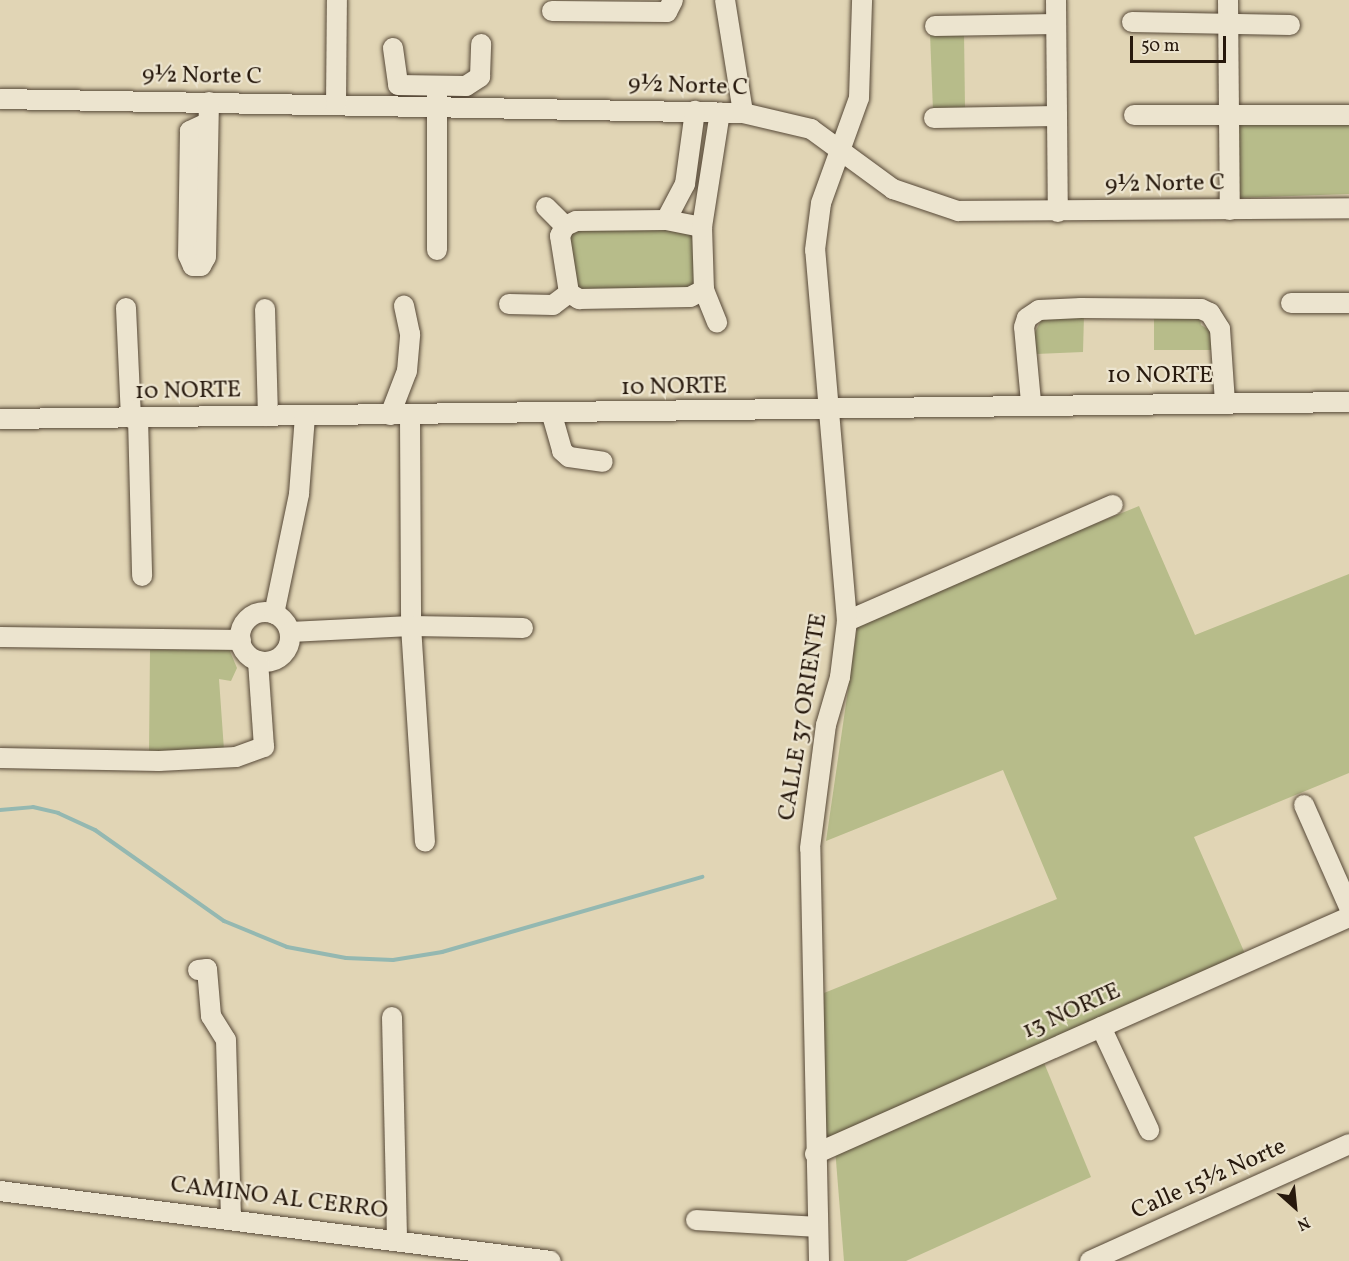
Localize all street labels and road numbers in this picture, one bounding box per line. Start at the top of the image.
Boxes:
street label: 9½ Norte C [142,62,262,92]
street label: 9½ Norte C [627,71,749,103]
street label: 9½ Norte C [1105,170,1225,200]
street label: 10 NORTE [1107,363,1213,391]
street label: 10 NORTE [621,373,727,403]
street label: 10 NORTE [135,377,241,407]
street label: CALLE 37 ORIENTE [773,611,835,823]
street label: 13 NORTE [1018,978,1126,1046]
street label: Calle 15½ Norte [1127,1133,1291,1227]
street label: CAMINO AL CERRO [169,1171,389,1227]

